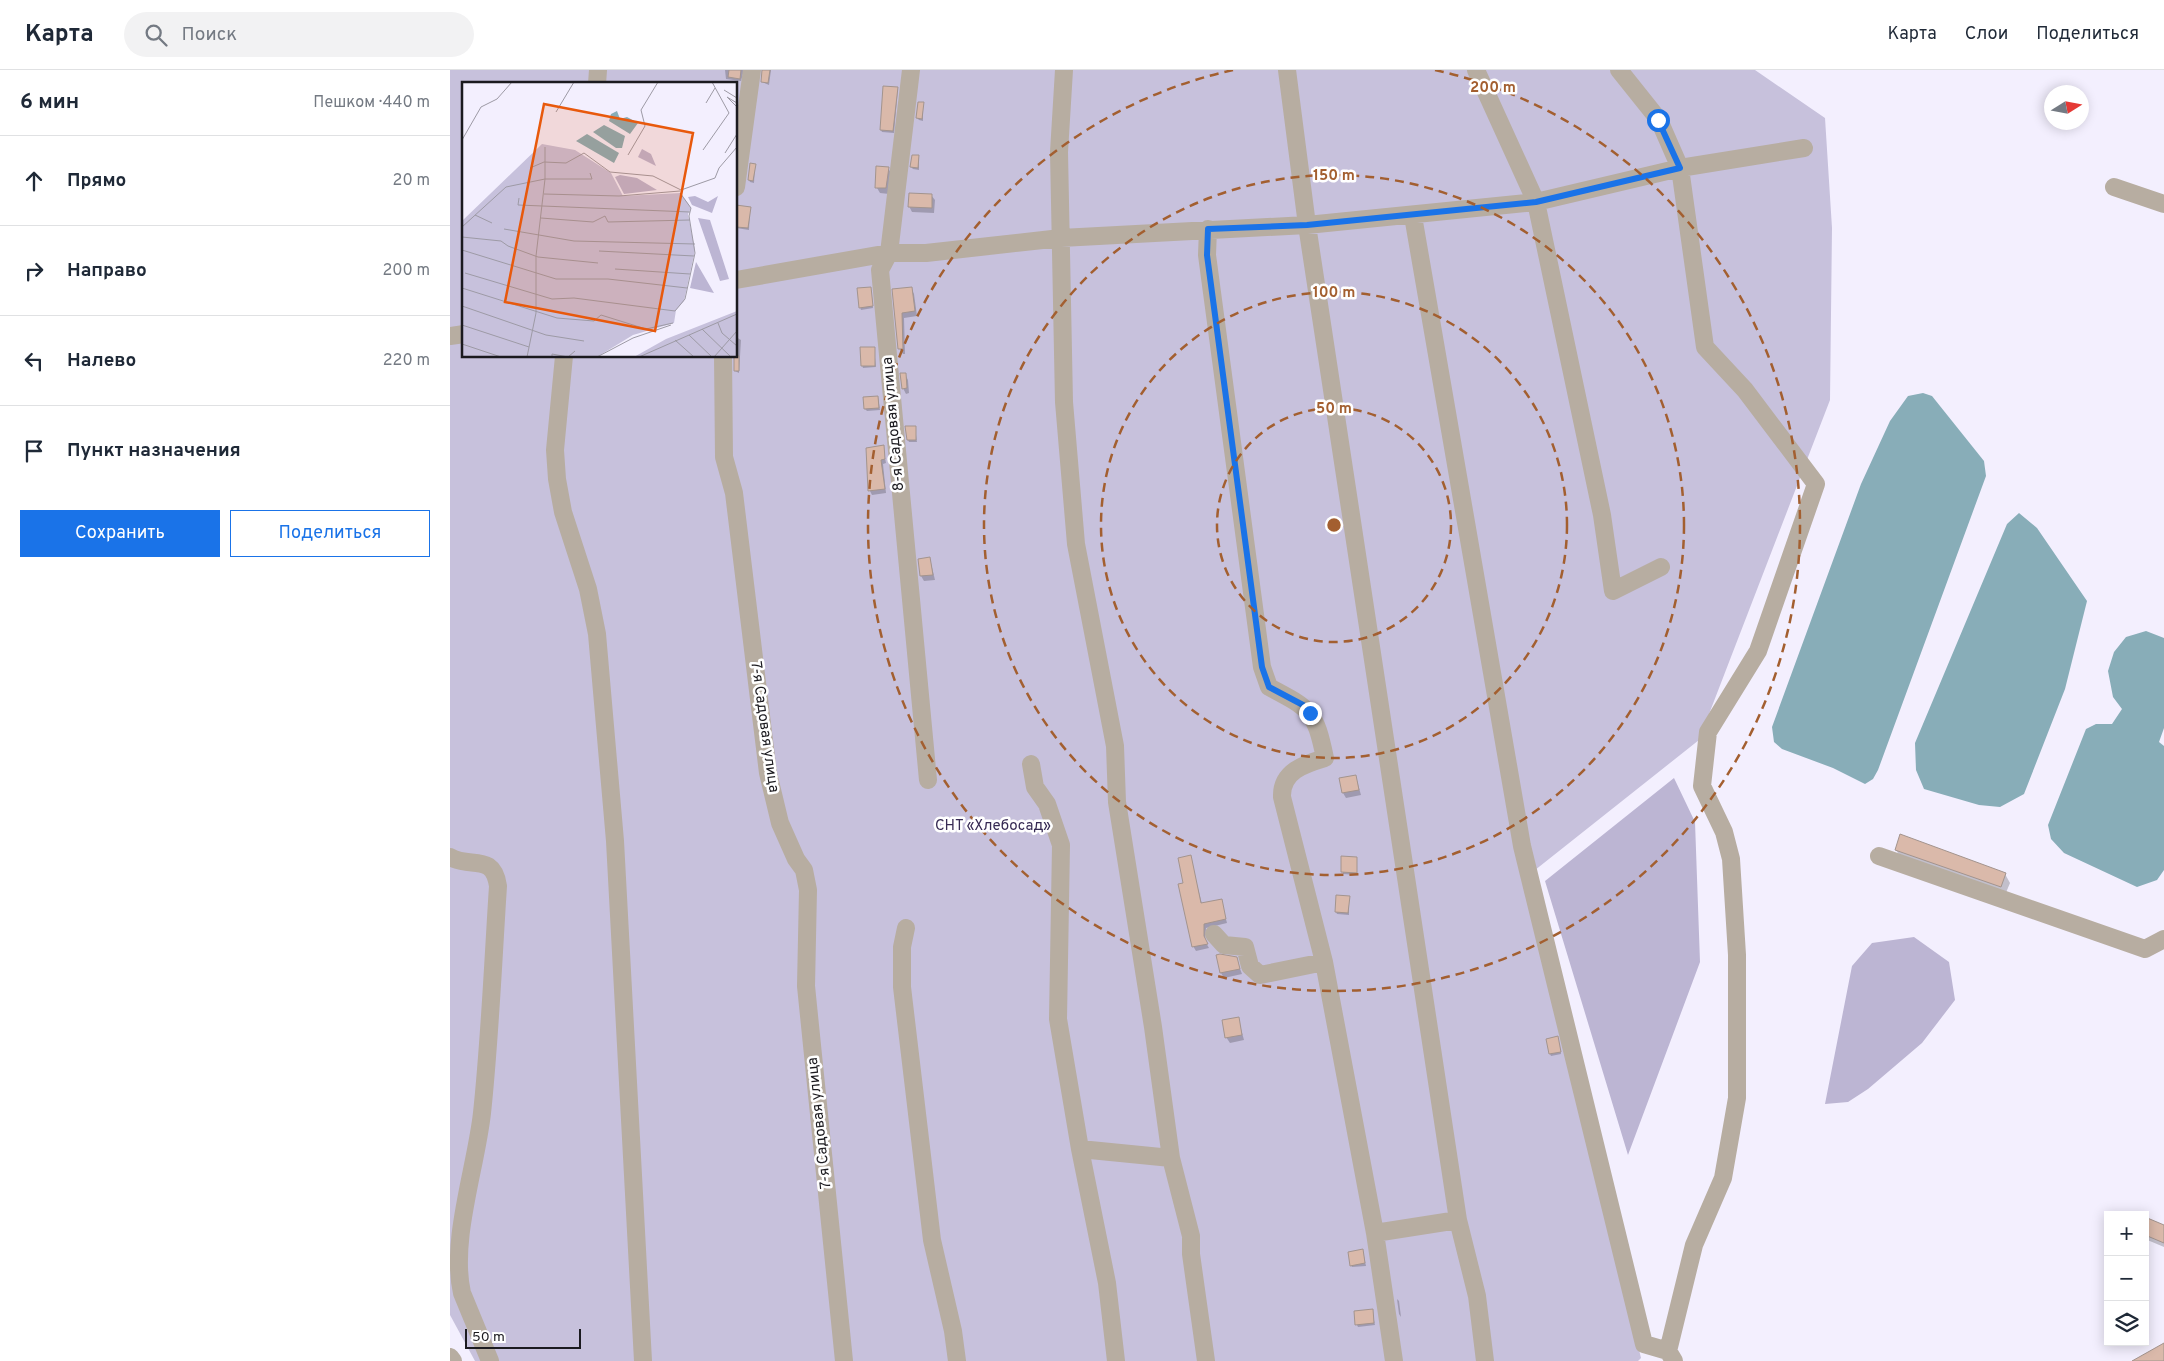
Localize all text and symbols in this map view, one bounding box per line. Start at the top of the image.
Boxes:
search box [124,12,474,57]
text: Карта [25,20,94,50]
icon: search [142,21,170,49]
text: Поиск [182,23,237,47]
text: Карта [1887,23,1937,46]
text: Слои [1965,23,2008,46]
text: Поделиться [2036,23,2139,46]
text: 200 m [1470,79,1516,98]
inset map [462,82,738,358]
north arrow [2044,85,2089,130]
text: 6 мин [20,89,79,116]
text: Пешком · 440 m [313,93,430,113]
route start [1647,109,1670,132]
icon: ahead [20,167,48,195]
text: 150 m [1313,167,1355,186]
text: Прямо [67,169,126,193]
text: 20 m [393,171,430,191]
icon: right [20,257,48,285]
text: Направо [67,259,147,283]
text: 200 m [382,261,430,281]
text: 100 m [1313,284,1355,303]
icon: left [20,347,48,375]
text: Налево [67,349,136,373]
text: 220 m [383,351,430,371]
street label: 8-я Садовая улица [879,356,909,492]
text: 50 m [1316,400,1352,419]
icon: arrive [20,437,48,465]
text: Пункт назначения [67,439,241,463]
button: Сохранить [20,510,220,557]
button: Поделиться [230,510,430,557]
centre of rings [1325,516,1343,534]
street label: 7-я Садовая улица [745,660,783,794]
route end [1299,702,1322,725]
park label: СНТ «Хлебосад» [935,817,1051,836]
street label: 7-я Садовая улица [804,1056,836,1190]
map controls [2104,1211,2149,1346]
button: + [2104,1211,2149,1256]
button: − [2104,1256,2149,1301]
button: layers [2104,1301,2149,1346]
scale bar [465,1326,581,1349]
text: 50 m [472,1329,505,1346]

